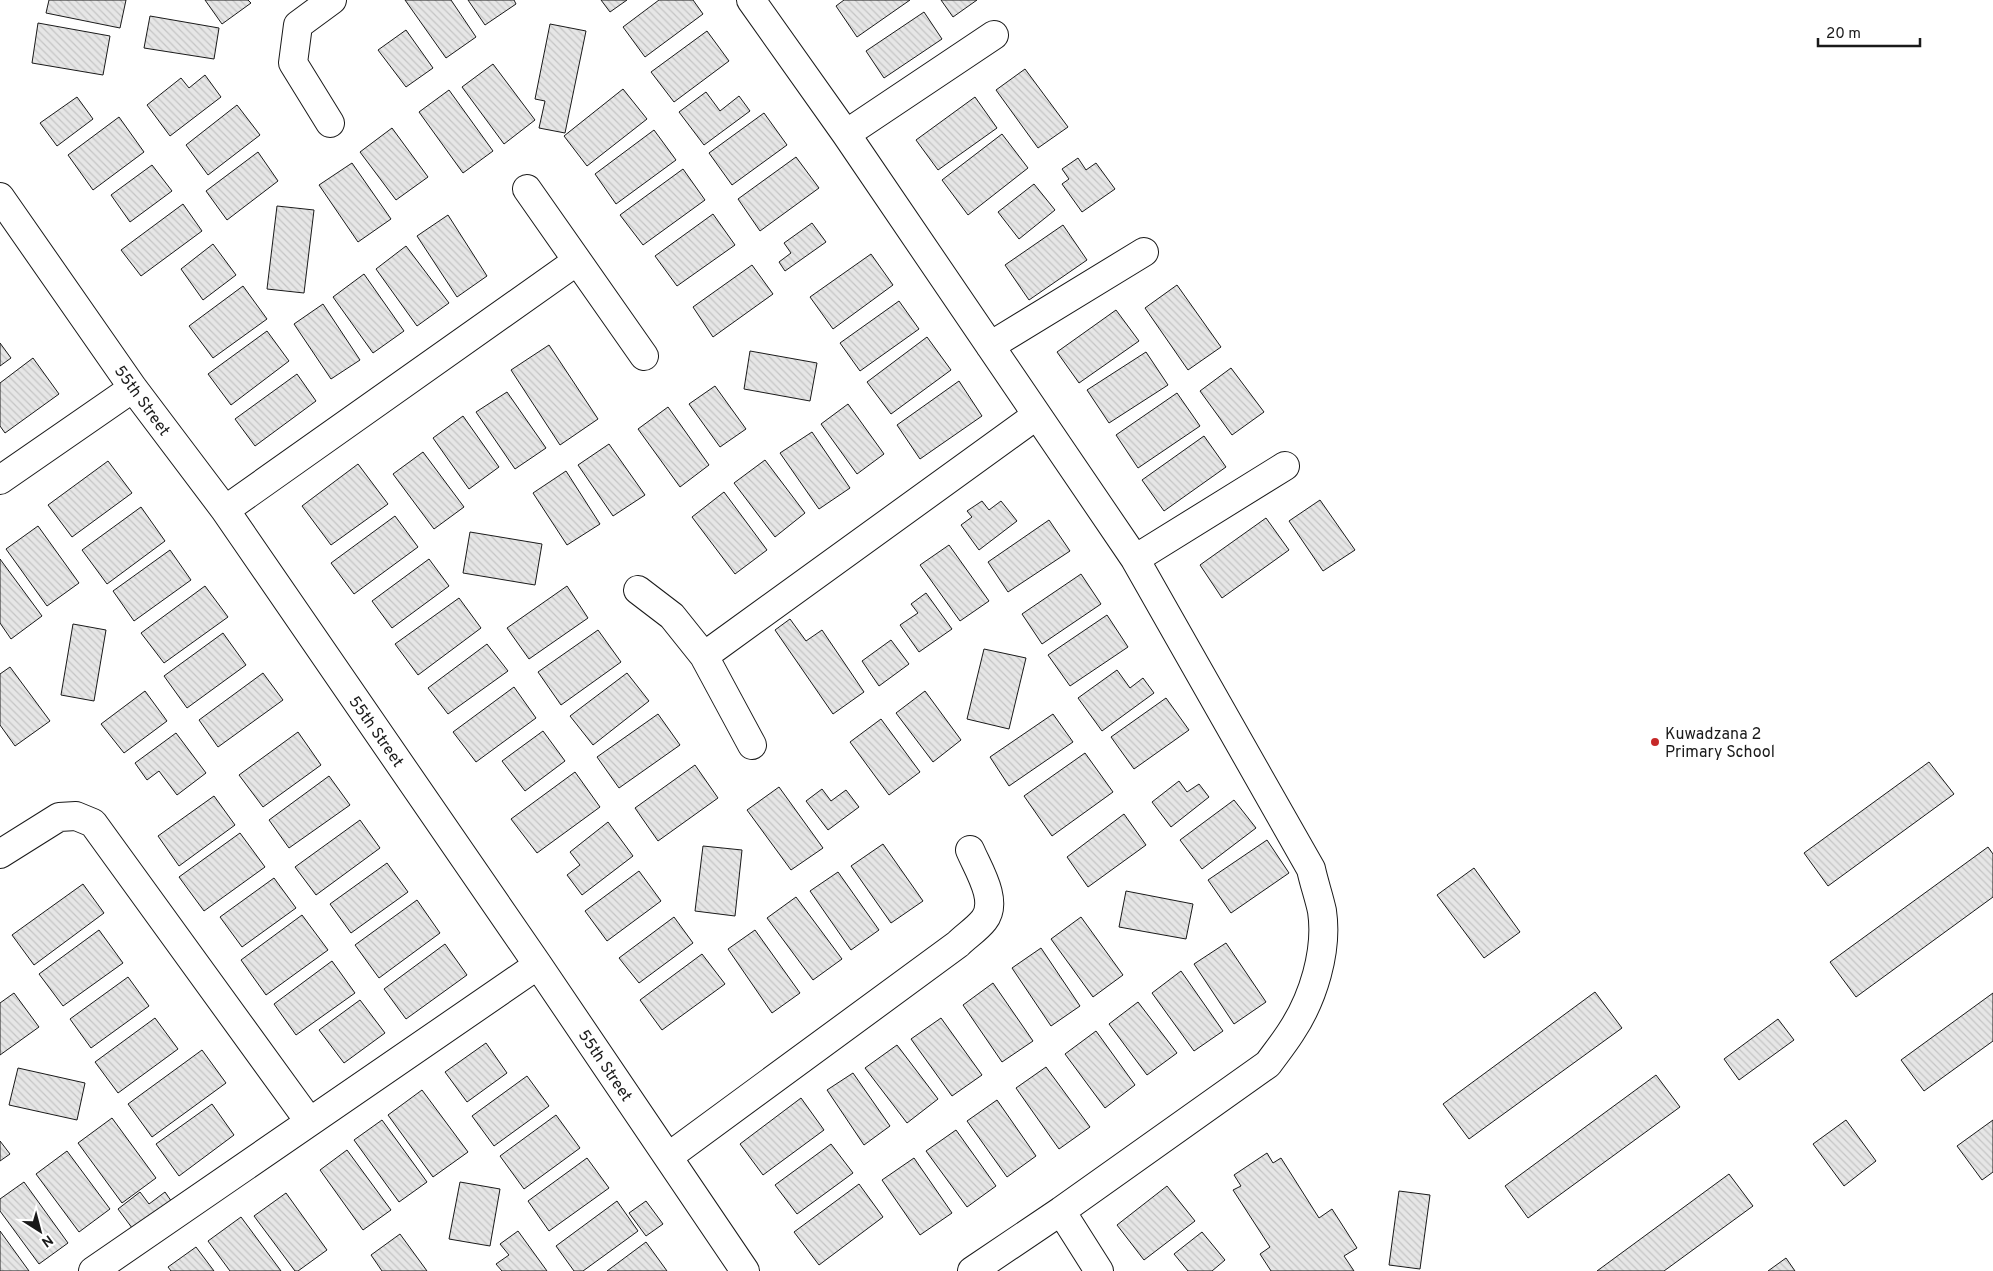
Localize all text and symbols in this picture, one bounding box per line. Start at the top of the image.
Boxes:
scale bar [1818,15,1920,47]
text: 20 m [1826,25,1861,44]
street label: 55th Street [109,362,174,440]
street label: 55th Street [344,693,407,772]
place label: Kuwadzana 2 Primary School [1665,725,1775,763]
marker: Kuwadzana 2 Primary School [1649,736,1661,748]
street label: 55th Street [573,1026,636,1106]
north arrow [15,1206,65,1256]
text: N [38,1230,56,1250]

